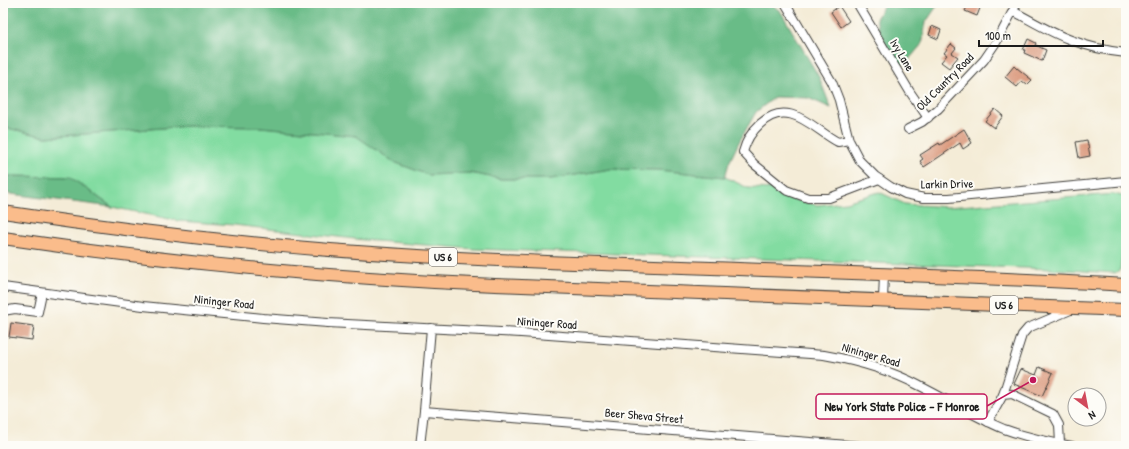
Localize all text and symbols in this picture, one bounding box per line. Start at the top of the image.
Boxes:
scale bar [979,22,1103,48]
text: 100 m [985,27,1011,44]
street label: Ivy Lane [886,35,919,74]
street label: Old Country Road [912,49,977,114]
street label: Larkin Drive [921,175,973,192]
road number: US 6 [429,248,457,266]
street label: Nininger Road [193,290,255,313]
road number: US 6 [990,296,1018,314]
street label: Nininger Road [517,312,578,333]
street label: Nininger Road [840,338,903,371]
north arrow [1067,387,1107,427]
callout: New York State Police - F Monroe [816,394,987,419]
text: New York State Police - F Monroe [824,397,980,415]
street label: Beer Sheva Street [604,404,685,427]
text: N [1086,408,1098,423]

